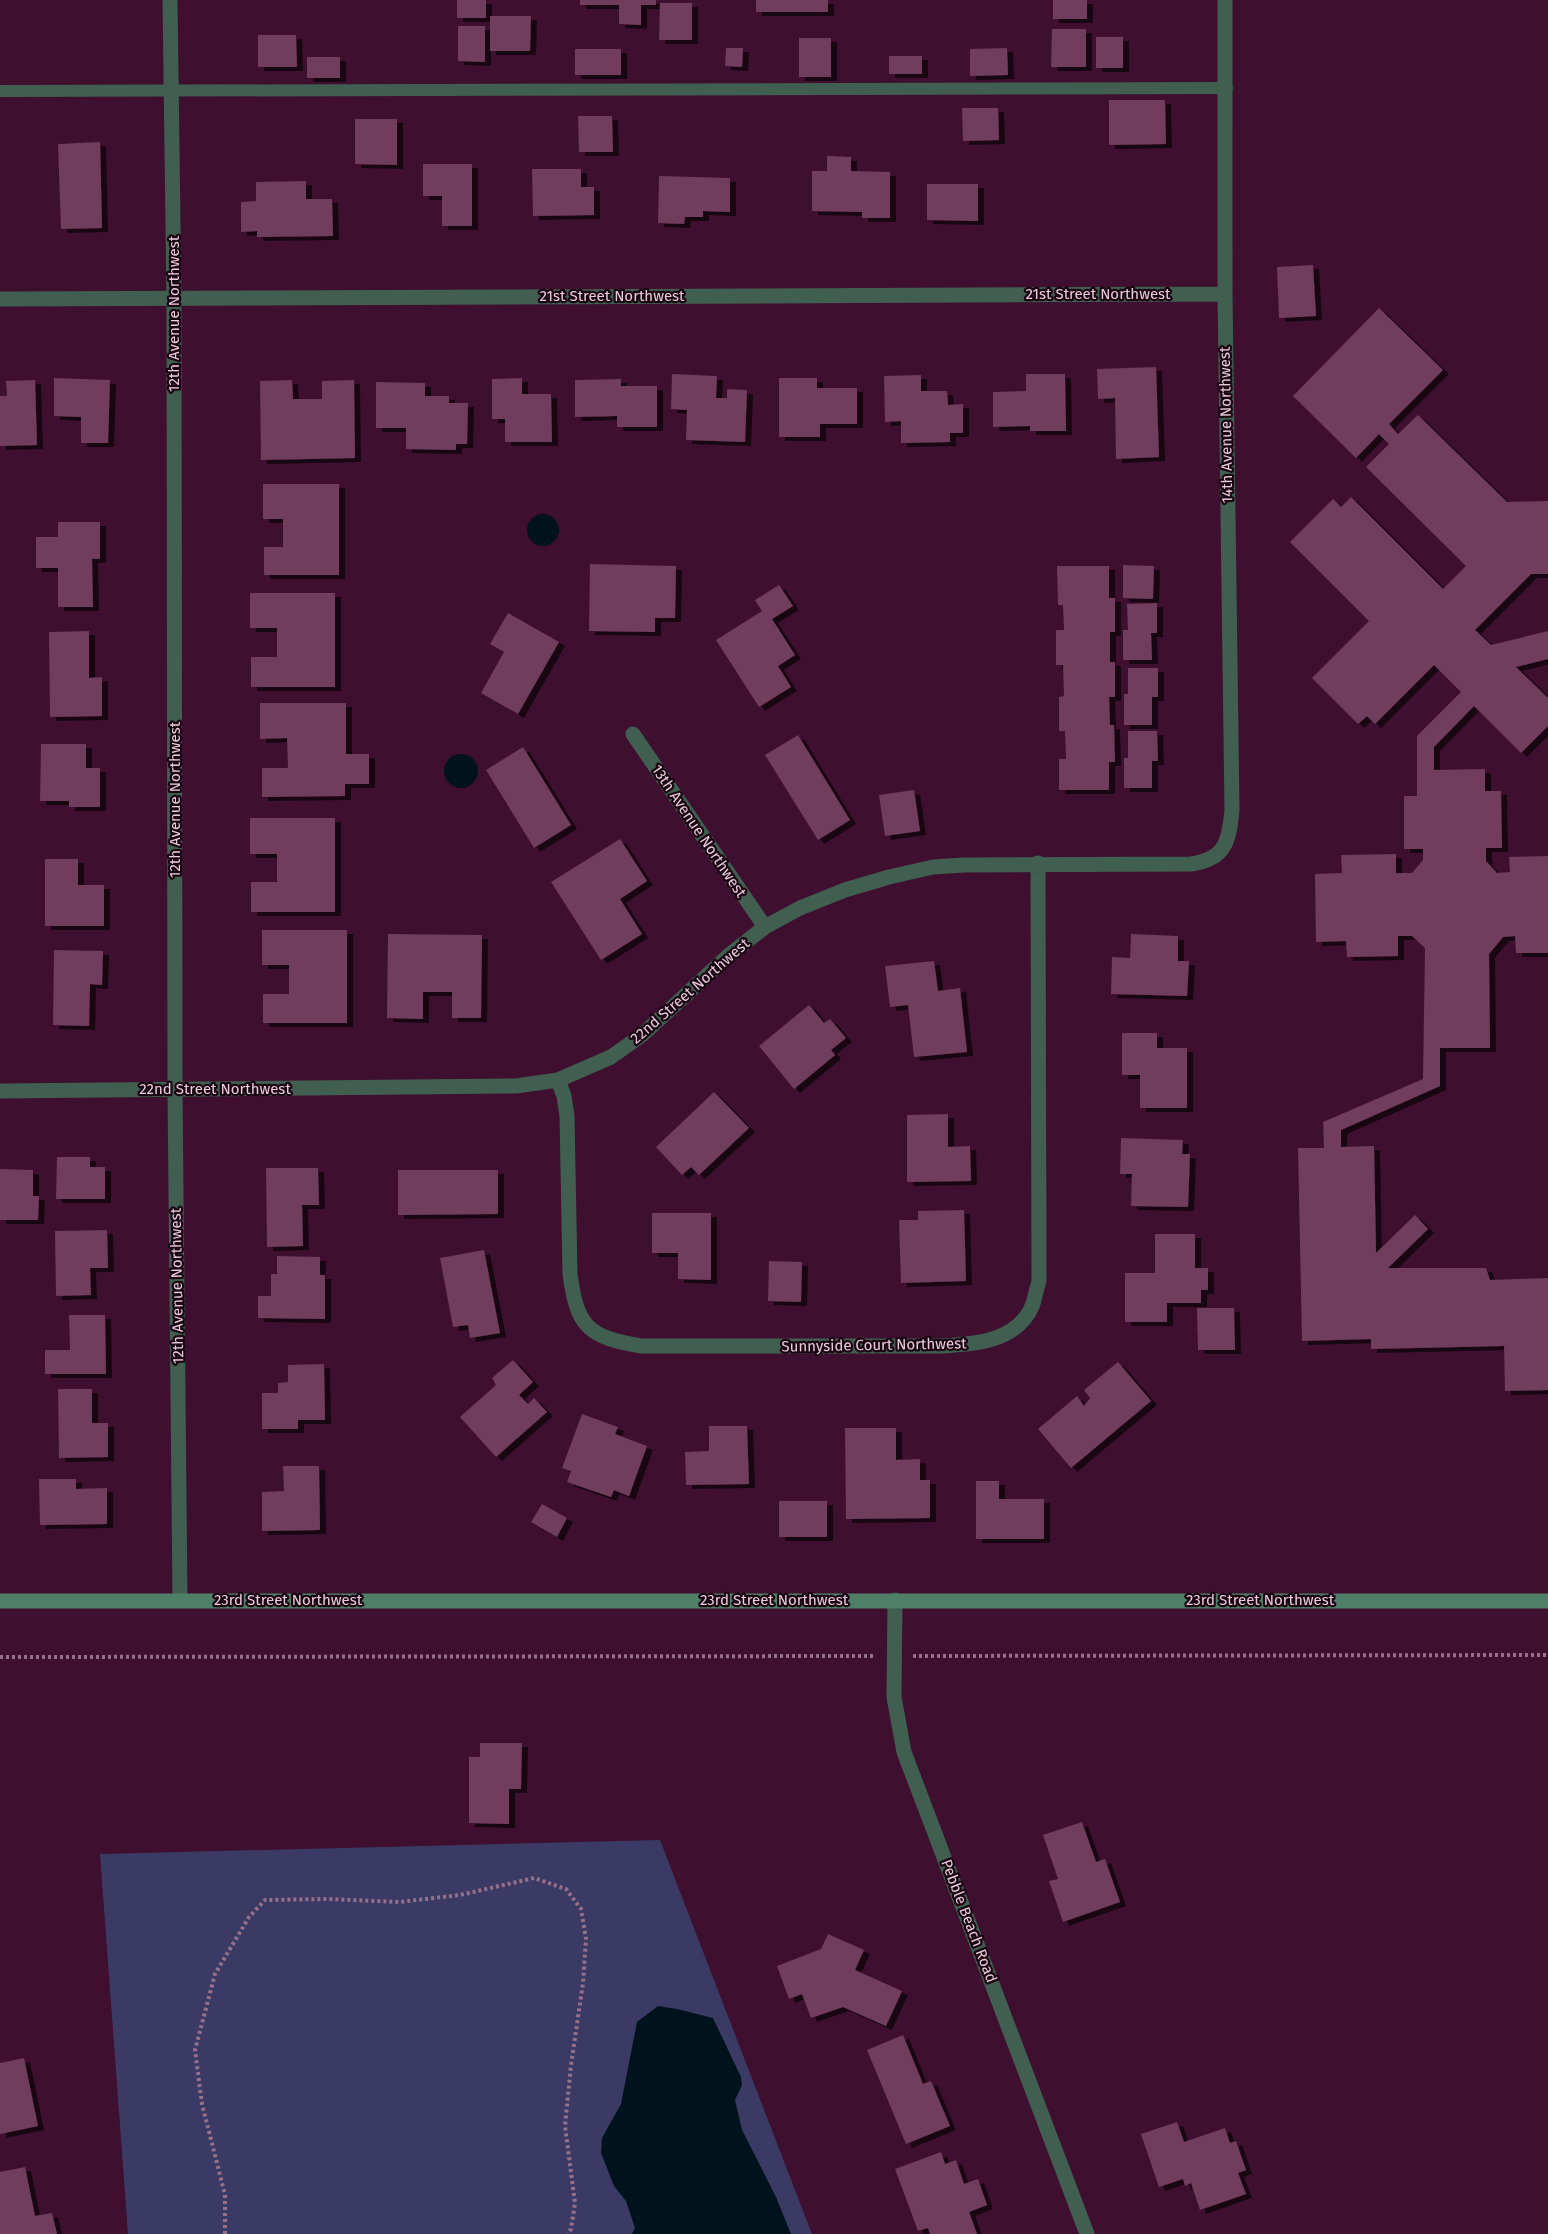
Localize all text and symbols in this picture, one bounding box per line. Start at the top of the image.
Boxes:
street label: 12th Avenue Northwest [165,235,183,392]
street label: 21st Street Northwest [1026,285,1171,303]
street label: 21st Street Northwest [540,287,685,305]
street label: 14th Avenue Northwest [1216,346,1236,504]
street label: 12th Avenue Northwest [166,721,184,878]
street label: 13th Avenue Northwest [648,761,750,901]
street label: 22nd Street Northwest [627,934,754,1048]
street label: 22nd Street Northwest [139,1080,291,1098]
street label: 12th Avenue Northwest [167,1207,187,1364]
street label: Sunnyside Court Northwest [781,1334,967,1356]
street label: 23rd Street Northwest [214,1591,363,1609]
street label: 23rd Street Northwest [700,1591,849,1609]
street label: 23rd Street Northwest [1186,1591,1335,1609]
street label: Pebble Beach Road [937,1857,1001,1985]

